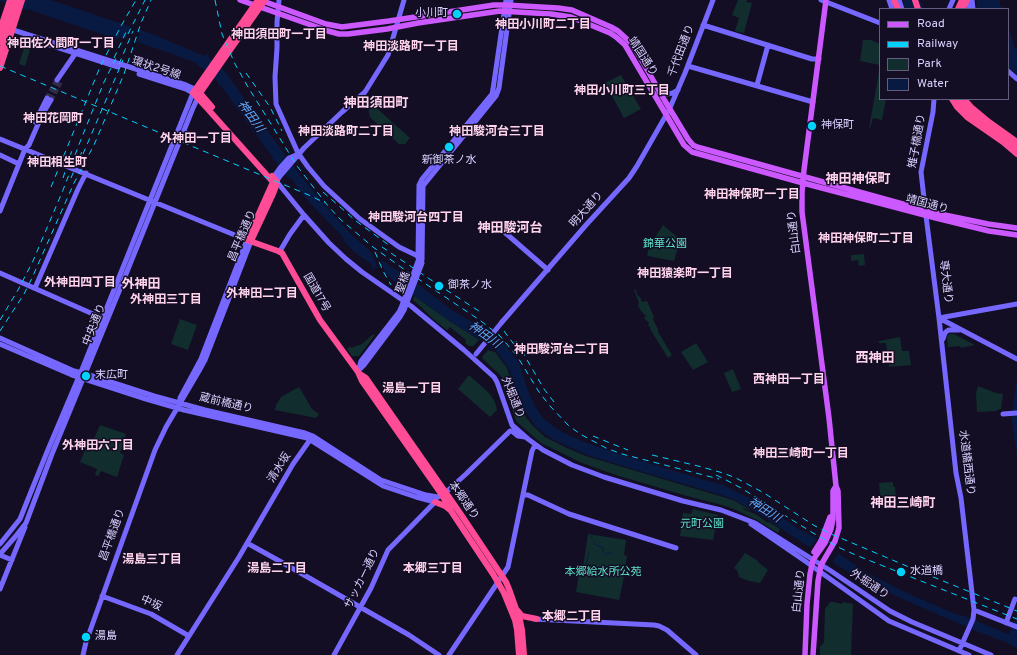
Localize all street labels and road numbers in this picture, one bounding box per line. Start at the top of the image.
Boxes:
street label: 千代田通り [666,23,698,79]
street label: 靖国通り [624,35,660,79]
street label: 環状2号線 [130,55,182,83]
street label: 雉子橋通り [907,113,929,169]
street label: 明大通り [567,189,607,231]
street label: 靖国通り [904,193,950,217]
street label: 昌平橋通り [226,208,260,264]
street label: 白山通り [786,209,804,255]
street label: 専大通り [936,259,954,305]
street label: 聖橋 [394,270,414,296]
street label: 国道17号 [300,271,332,315]
street label: 中央通り [81,302,109,348]
street label: 外堀通り [498,375,526,421]
street label: 蔵前橋通り [198,391,254,417]
street label: 水道橋西通り [955,429,977,497]
street label: 清水坂 [266,451,294,485]
street label: 本郷通り [445,479,481,523]
street label: 昌平橋通り [97,507,129,563]
street label: サッカー通り [343,546,383,612]
street label: 外堀通り [847,567,891,603]
street label: 白山通り [791,568,809,614]
street label: 中坂 [138,593,164,615]

